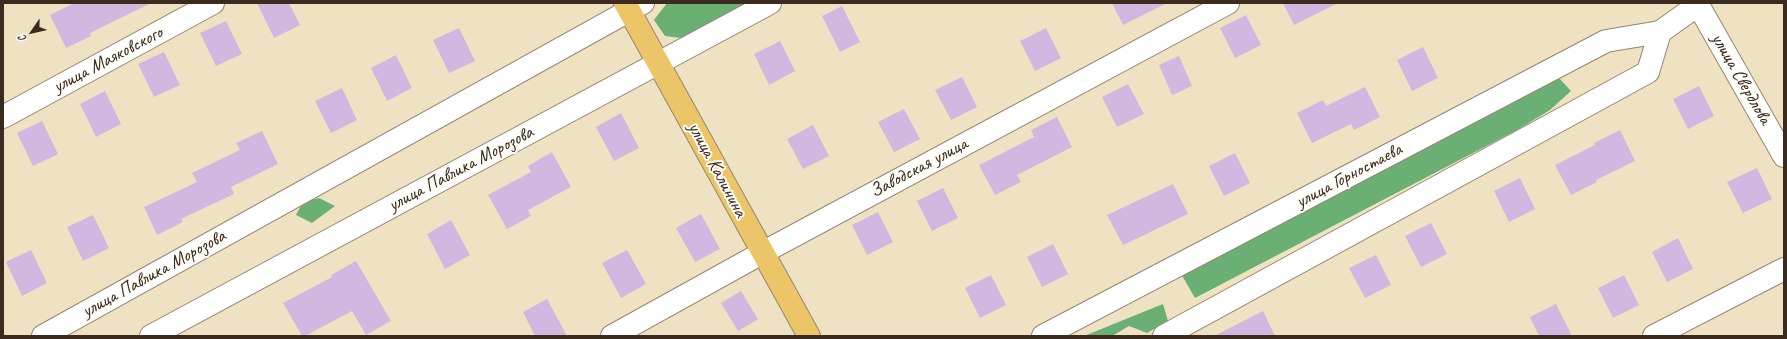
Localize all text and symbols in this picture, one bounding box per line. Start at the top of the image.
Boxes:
north arrow [12,12,52,52]
street label: улица Маяковского [49,22,167,98]
street label: улица Свердлова [1706,29,1776,129]
text: С [15,33,29,45]
street label: улица Калинина [682,119,752,221]
street label: улица Павлика Морозова [385,121,537,217]
street label: Заводская улица [866,133,972,203]
street label: улица Горностаева [1292,139,1406,213]
street label: улица Павлика Морозова [78,225,230,323]

